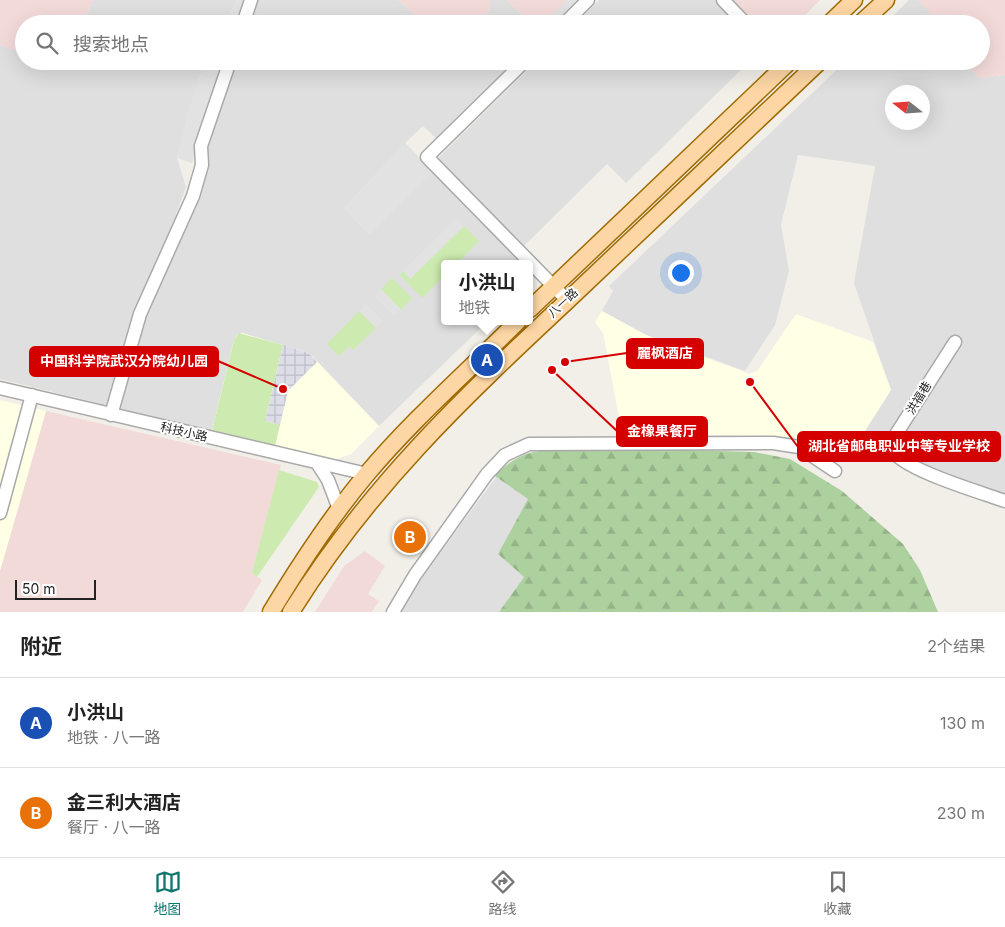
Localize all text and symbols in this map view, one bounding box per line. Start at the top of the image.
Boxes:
search box [15,15,990,70]
icon: search [33,29,61,57]
text: 搜索地点 [73,33,149,56]
north arrow [885,85,930,130]
popup [441,260,533,325]
your location [668,260,694,286]
text: 小洪山 [458,271,516,294]
street label: 八一路 [544,285,581,320]
text: 地铁 [458,297,491,317]
callout: 麗枫酒店 [627,339,703,368]
pin: A [471,341,503,379]
text: 麗枫酒店 [637,344,693,361]
callout: 中国科学院武汉分院幼儿园 [30,347,218,376]
text: 中国科学院武汉分院幼儿园 [40,352,208,369]
street label: 洪福巷 [903,378,934,417]
callout: 金橡果餐厅 [617,417,707,446]
street label: 科技小路 [159,419,209,444]
text: 金橡果餐厅 [627,422,697,439]
callout: 湖北省邮电职业中等专业学校 [798,432,1000,461]
text: 湖北省邮电职业中等专业学校 [808,437,990,454]
pin: B [394,518,426,556]
scale bar [15,577,96,600]
text: 50 m [22,580,56,597]
text: 附近 [20,634,62,659]
text: 2个结果 [927,636,985,656]
text: 小洪山 [67,701,124,724]
text: A [30,713,42,733]
text: 130 m [940,713,985,733]
text: 地铁 · 八一路 [67,727,161,747]
text: 金三利大酒店 [67,791,181,814]
text: B [31,803,41,823]
text: 230 m [937,803,985,823]
text: 餐厅 · 八一路 [67,817,161,837]
tab: 地图 [154,868,182,918]
tab: 路线 [489,868,517,918]
tab: 收藏 [824,868,852,918]

